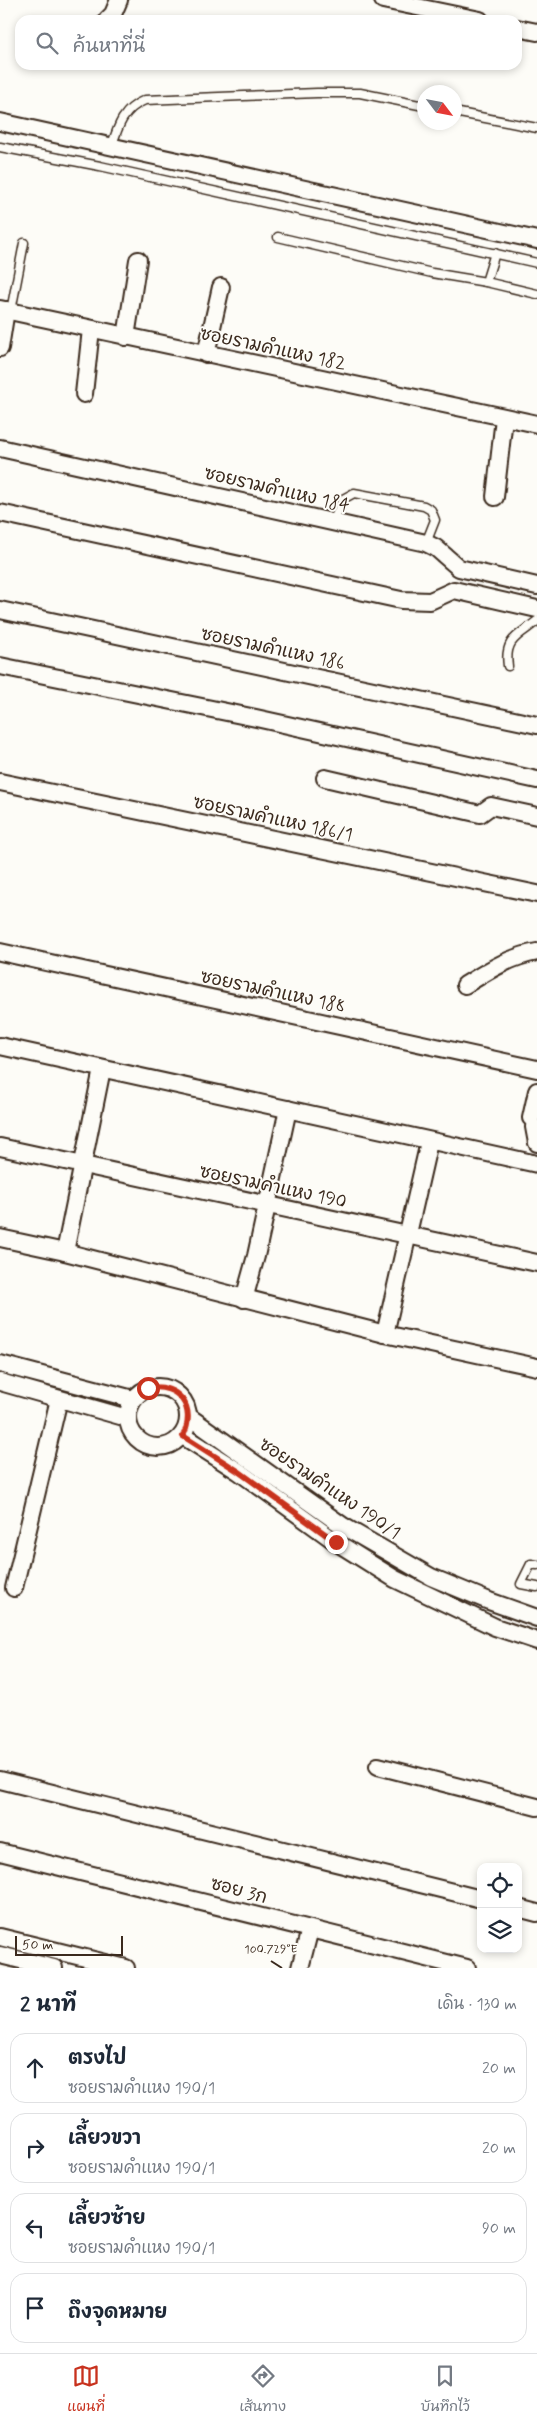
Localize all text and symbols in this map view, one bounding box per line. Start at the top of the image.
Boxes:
search box [15,15,522,70]
icon: search [33,29,61,57]
text: ค้นหาที่นี่ [73,34,145,59]
north arrow [417,85,462,130]
street label: ซอยรามคำแหง 182 [198,321,349,376]
street label: ซอยรามคำแหง 184 [202,461,353,518]
street label: ซอยรามคำแหง 186 [199,621,347,676]
street label: ซอยรามคำแหง 186/1 [191,789,355,848]
street label: ซอยรามคำแหง 188 [198,964,348,1019]
street label: ซอยรามคำแหง 190 [197,1159,349,1214]
route start [137,1377,160,1400]
street label: ซอยรามคำแหง 190/1 [254,1432,405,1545]
route end [325,1531,348,1554]
map controls [477,1863,522,1953]
button: locate [477,1863,522,1908]
street label: ซอย 3ก [208,1872,270,1910]
button: layers [477,1908,522,1953]
scale bar [15,1933,122,1956]
text: 50 m [22,1936,53,1954]
text: 100.729°E [244,1942,298,1958]
text: 2 นาที [20,1991,76,2019]
text: เดิน · 130 m [437,1994,517,2015]
text: ตรงไป [68,2046,126,2071]
icon: ahead [21,2054,49,2082]
text: 20 m [482,2058,516,2079]
text: ซอยรามคำแหง 190/1 [68,2078,215,2099]
text: เลี้ยวขวา [68,2126,141,2151]
icon: right [21,2134,49,2162]
text: 20 m [482,2138,516,2159]
text: ซอยรามคำแหง 190/1 [68,2158,215,2179]
text: เลี้ยวซ้าย [68,2206,145,2231]
icon: left [21,2214,49,2242]
text: 90 m [482,2218,516,2239]
text: ซอยรามคำแหง 190/1 [68,2238,215,2259]
icon: arrive [21,2294,49,2322]
text: ถึงจุดหมาย [68,2300,167,2325]
tab: แผนที่ [67,2362,105,2416]
tab: เส้นทาง [240,2362,286,2416]
tab: บันทึกไว้ [421,2362,470,2416]

